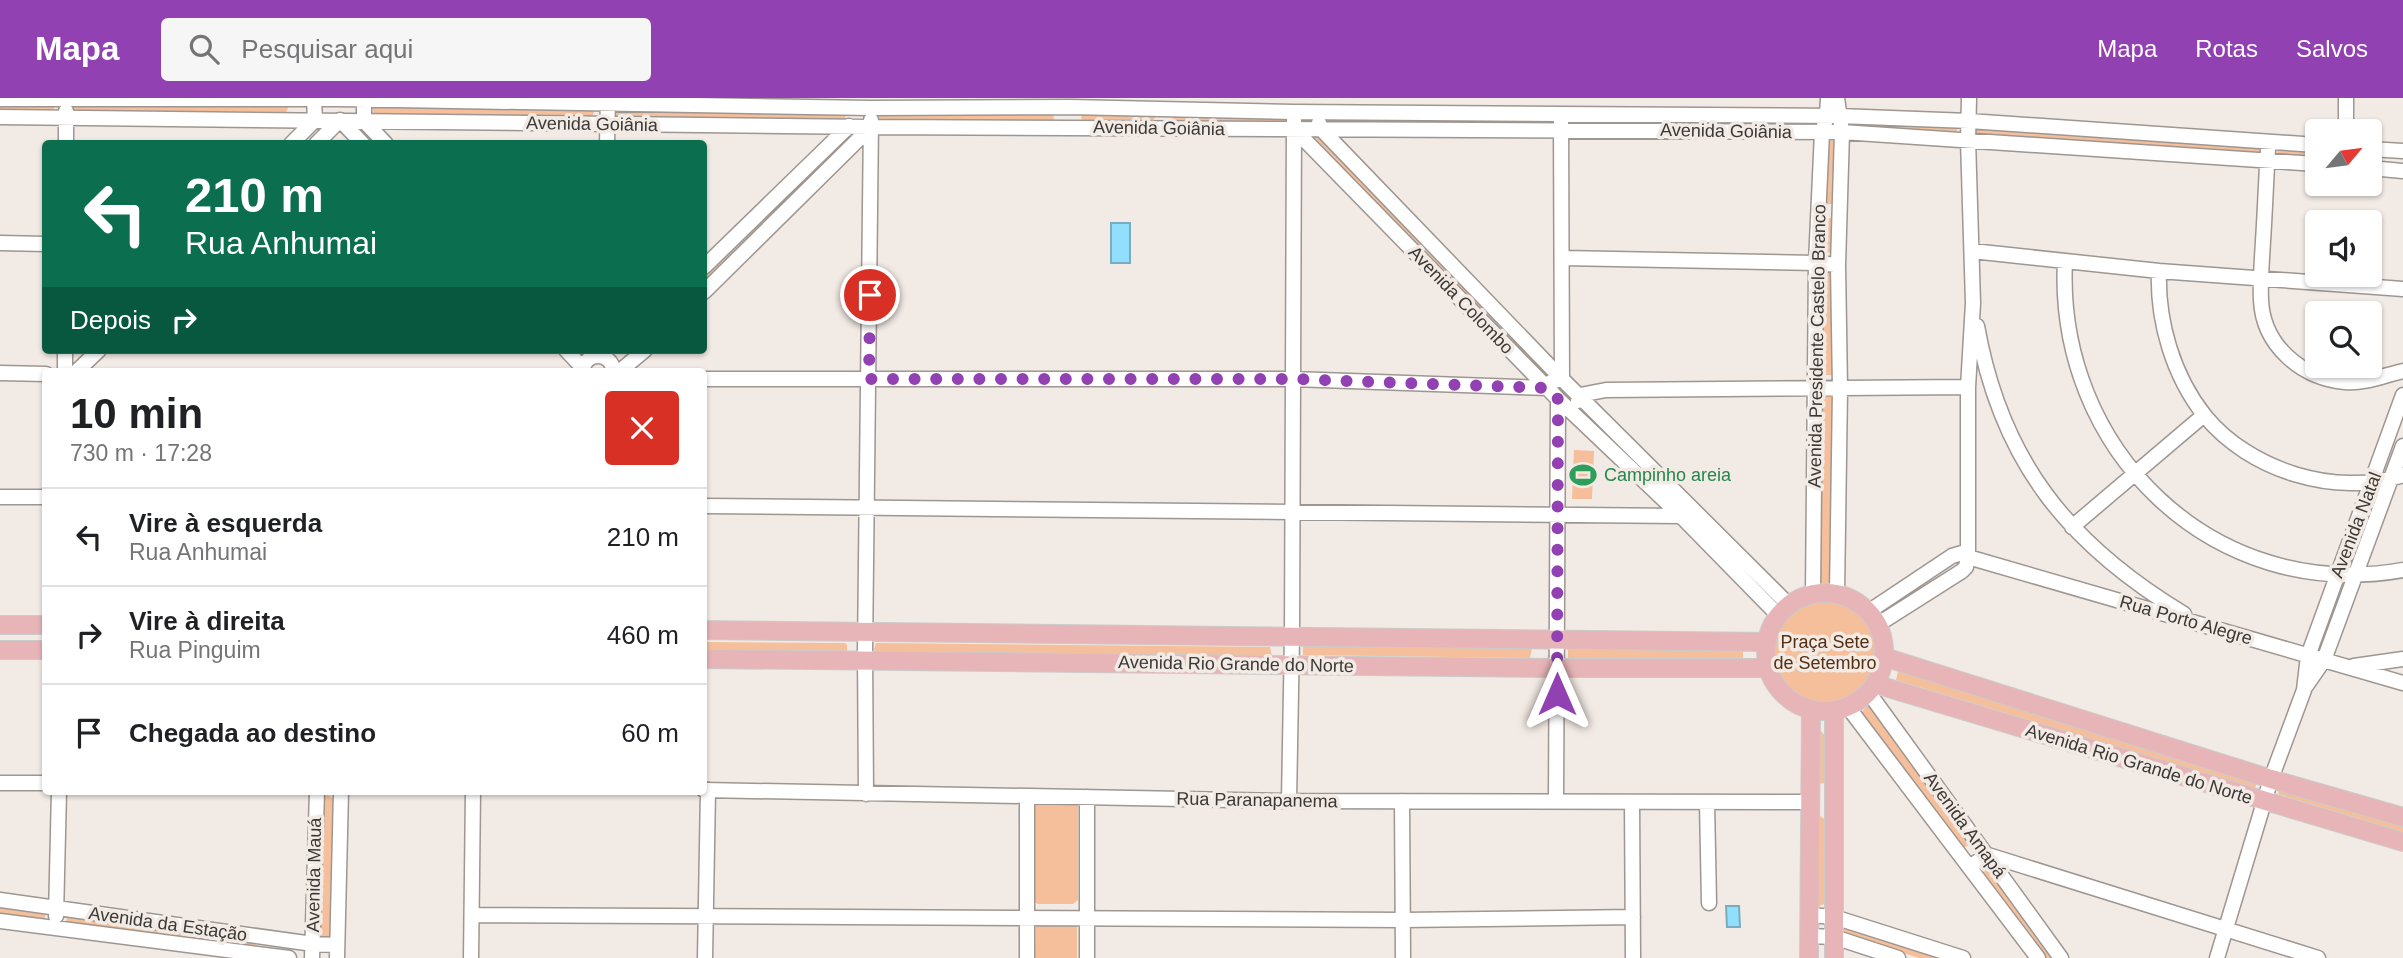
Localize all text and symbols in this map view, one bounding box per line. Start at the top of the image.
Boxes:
search box [161,18,651,81]
text: Mapa [35,30,119,67]
icon: search [185,30,223,68]
text: Pesquisar aqui [241,34,413,64]
text: Mapa [2097,35,2157,62]
text: Rotas [2195,35,2258,62]
text: Salvos [2296,35,2368,62]
street label: Avenida Goiânia [526,113,659,135]
street label: Avenida Goiânia [1093,117,1226,139]
north arrow [2305,119,2382,196]
map controls [2305,119,2382,378]
street label: Avenida Goiânia [1660,120,1793,142]
icon: left [70,168,161,259]
text: 210 m [185,168,324,222]
street label: Avenida Presidente Castelo Branco [1805,204,1829,488]
button: sound [2305,210,2382,287]
text: Rua Anhumai [185,225,377,261]
street label: Avenida Colombo [1405,242,1517,358]
pin [840,265,900,325]
icon: arrive [851,276,889,314]
icon: right [165,301,203,339]
button: search [2305,301,2382,378]
text: Depois [70,305,151,335]
text: 10 min [70,390,203,437]
button: close [605,391,679,465]
text: 730 m · 17:28 [70,440,212,466]
sports icon: Campinho areia [1568,460,1598,490]
place label: Campinho areia [1604,465,1732,485]
street label: Avenida Natal [2327,469,2385,581]
text: Vire à esquerda [129,508,322,538]
icon: left [70,518,108,556]
text: 210 m [607,522,679,552]
text: Rua Anhumai [129,539,267,565]
street label: Rua Porto Alegre [2117,591,2255,649]
text: Vire à direita [129,606,285,636]
icon: right [70,616,108,654]
text: 460 m [607,620,679,650]
park label: Praça Sete de Setembro [1773,632,1877,673]
text: Rua Pinguim [129,637,261,663]
street label: Avenida Rio Grande do Norte [1118,652,1354,676]
position arrow [1520,657,1594,731]
icon: arrive [70,714,108,752]
text: Chegada ao destino [129,718,376,748]
text: 60 m [621,718,679,748]
street label: Avenida Rio Grande do Norte [2023,720,2255,808]
street label: Avenida Amapá [1920,768,2011,883]
street label: Rua Paranapanema [1176,789,1339,811]
street label: Avenida Mauá [303,816,325,933]
street label: Avenida da Estação [87,903,249,945]

